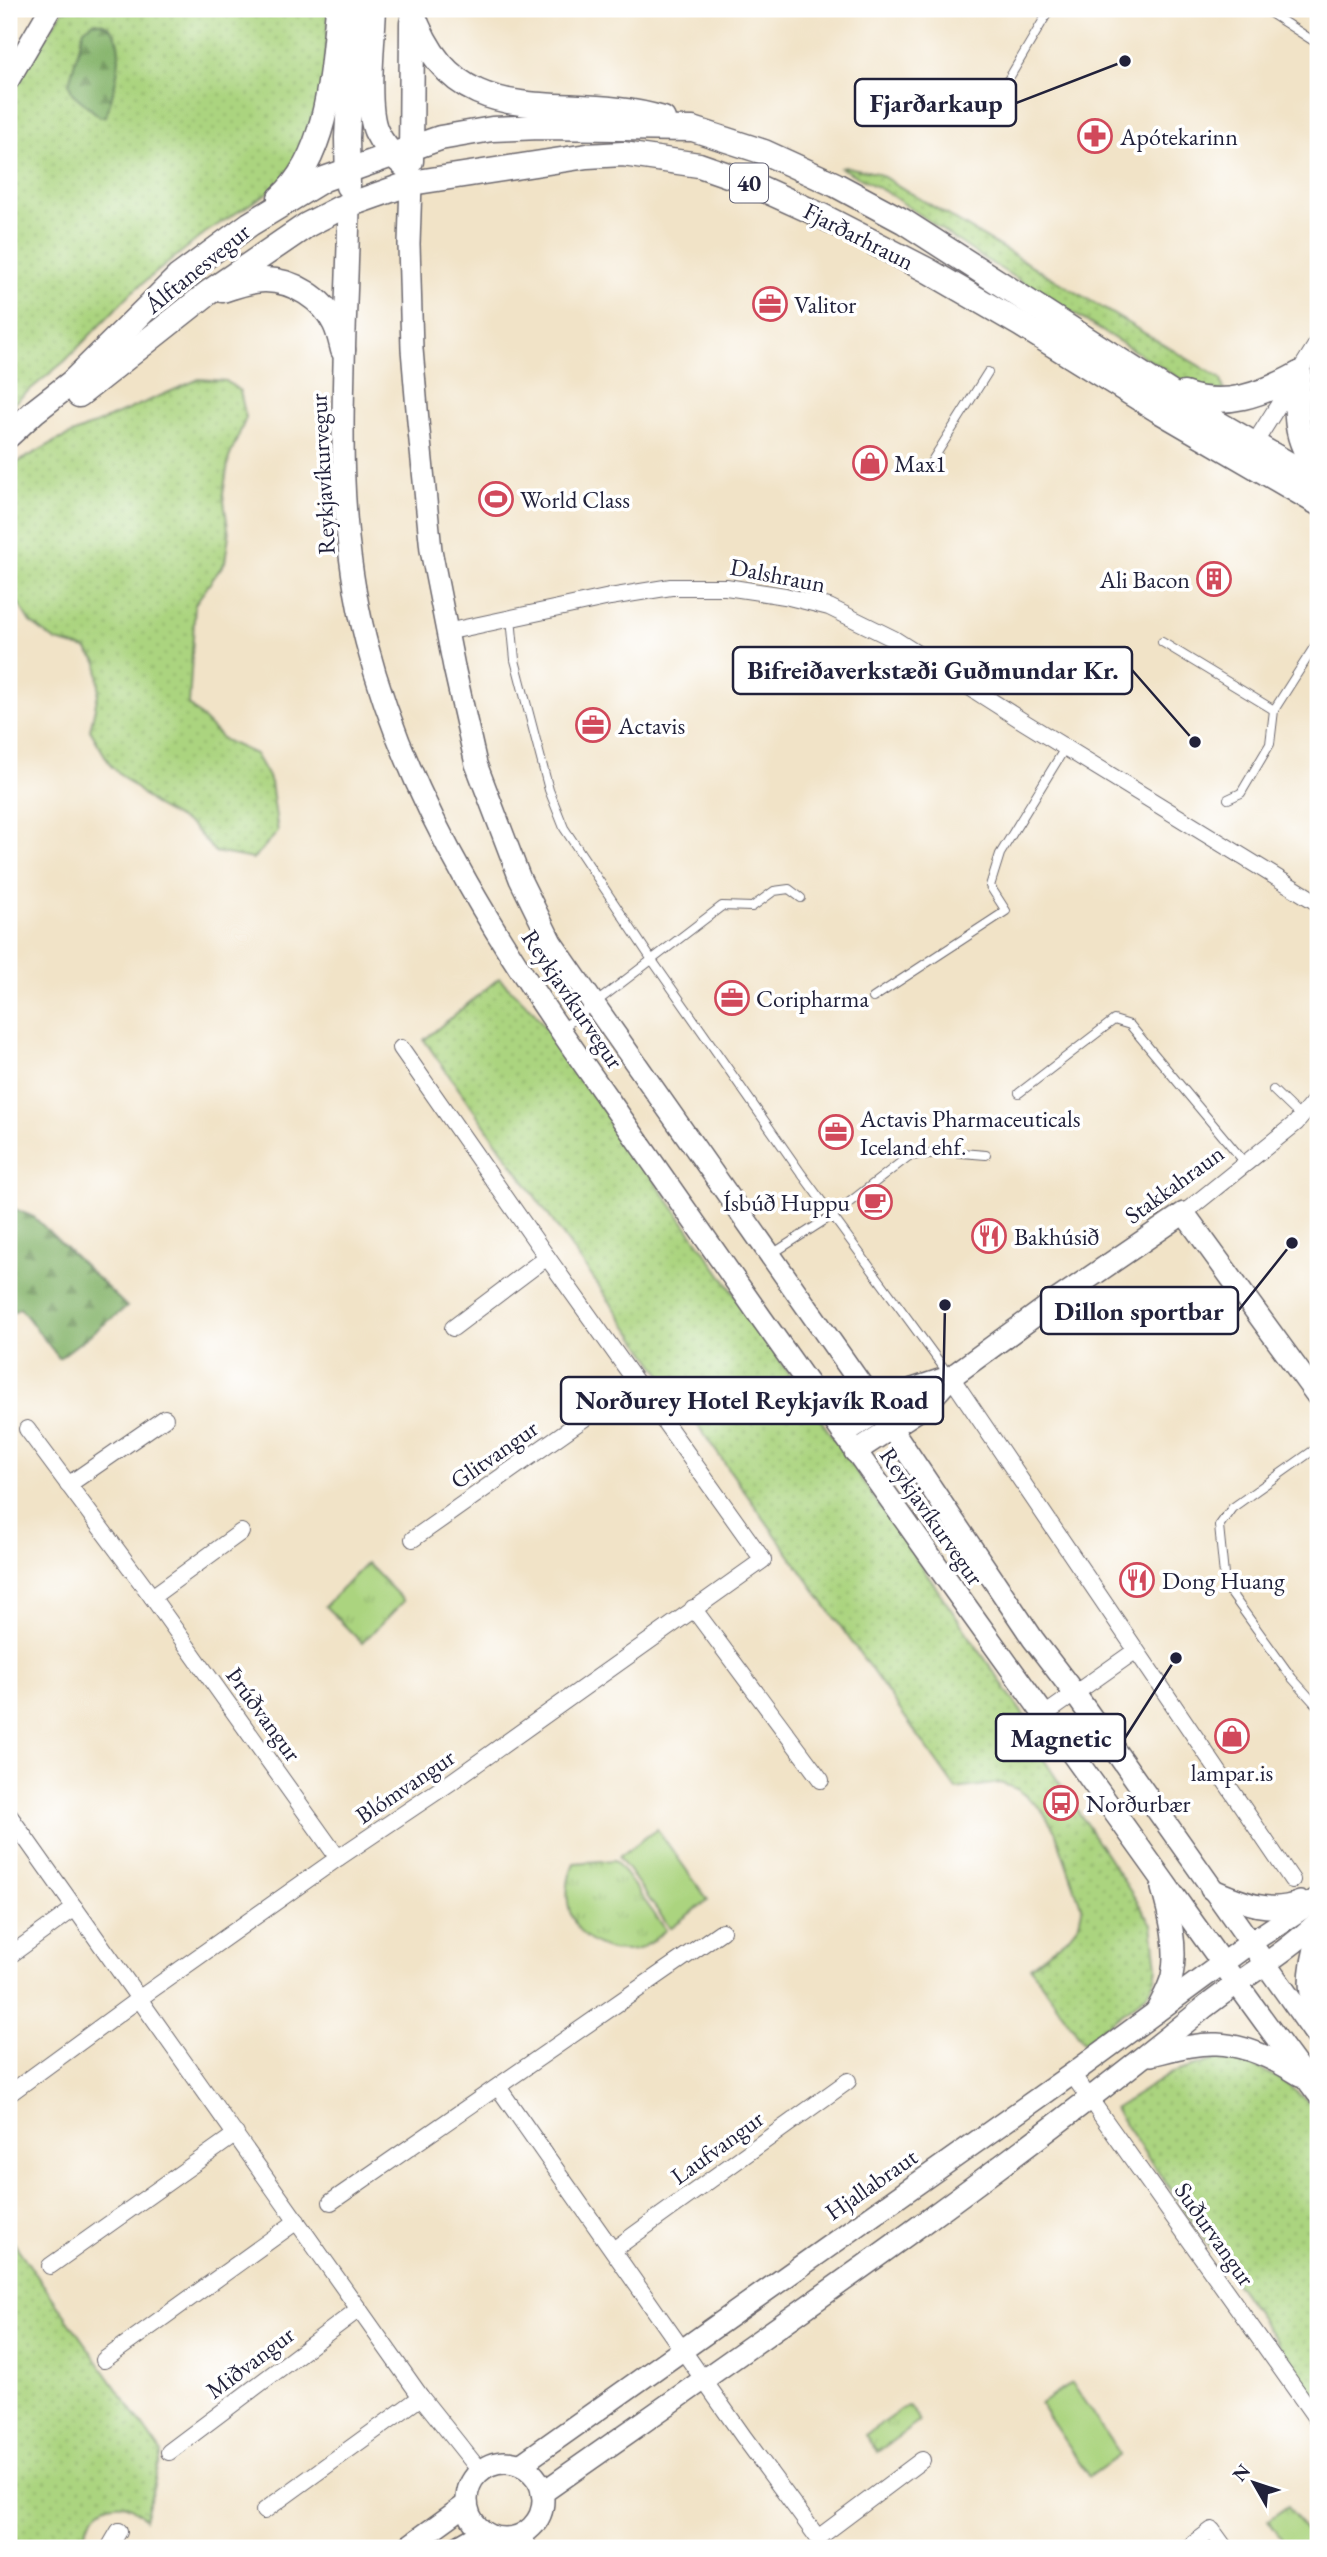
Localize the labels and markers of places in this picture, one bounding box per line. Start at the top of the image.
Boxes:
callout: Fjarðarkaup [855,79,1016,126]
pharmacy icon: Apótekarinn [1076,117,1114,155]
place label: Apótekarinn [1119,121,1238,152]
office icon: Valitor [751,285,789,323]
place label: Valitor [794,289,856,320]
shop icon: Max1 [851,444,889,482]
place label: Max1 [894,448,947,479]
sports icon: World Class [477,480,515,518]
place label: World Class [520,484,630,515]
building icon: Ali Bacon [1195,560,1233,598]
place label: Ali Bacon [1098,564,1190,595]
callout: Bifreiðaverkstæði Guðmundar Kr. [733,647,1132,694]
office icon: Actavis [574,706,612,744]
place label: Actavis [617,710,685,741]
office icon: Coripharma [713,979,751,1017]
place label: Coripharma [756,983,870,1014]
place label: Actavis Pharmaceuticals Iceland ehf. [859,1103,1081,1162]
office icon: Actavis Pharmaceuticals Iceland ehf. [817,1113,855,1151]
cafe icon: Ísbúð Huppu [856,1183,894,1221]
place label: Ísbúð Huppu [723,1187,850,1218]
restaurant icon: Bakhúsið [970,1217,1008,1255]
place label: Bakhúsið [1014,1221,1099,1252]
callout: Dillon sportbar [1041,1287,1238,1334]
callout: Norðurey Hotel Reykjavík Road [561,1377,943,1424]
restaurant icon: Dong Huang [1118,1561,1156,1599]
place label: Dong Huang [1162,1565,1285,1596]
callout: Magnetic [996,1714,1125,1761]
shop icon: lampar.is [1213,1717,1251,1755]
place label: lampar.is [1191,1757,1273,1788]
bus stop icon: Norðurbær [1042,1784,1080,1822]
place label: Norðurbær [1086,1788,1191,1819]

